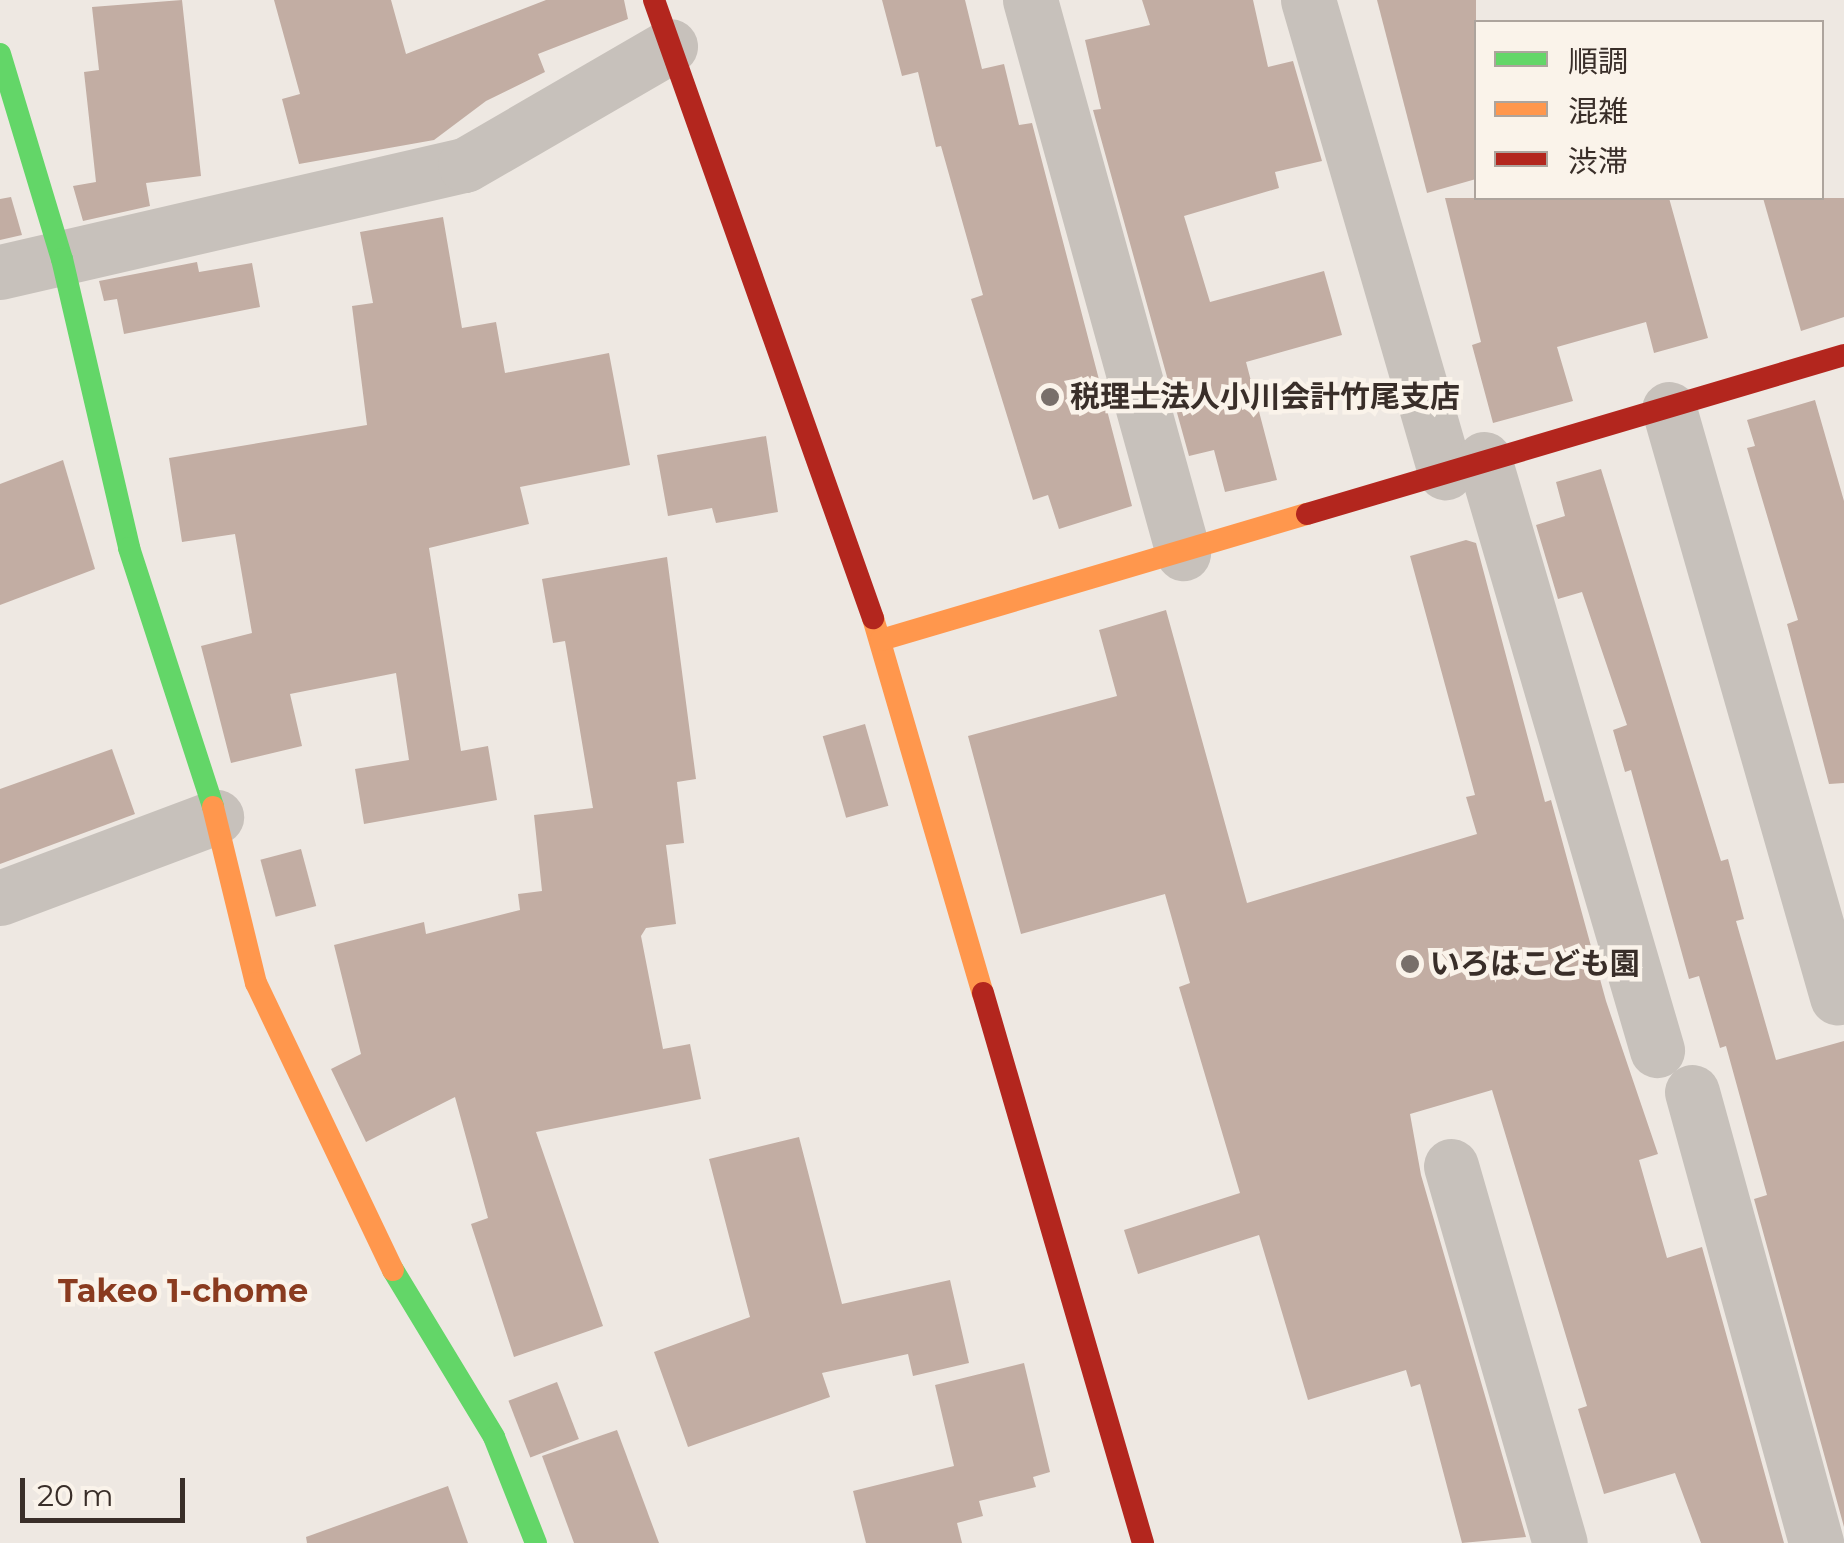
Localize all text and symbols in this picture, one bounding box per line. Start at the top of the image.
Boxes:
legend [1474,20,1824,200]
text: 順調 [1568,43,1628,80]
text: 混雑 [1568,93,1628,130]
text: 渋滞 [1568,143,1628,180]
place label: 税理士法人小川会計竹尾支店 [1070,379,1460,415]
marker: 税理士法人小川会計竹尾支店 [1039,386,1061,408]
place label: いろはこども園 [1430,946,1640,982]
marker: いろはこども園 [1399,953,1421,975]
district label: Takeo 1-chome [58,1272,308,1310]
scale bar [25,1458,190,1520]
text: 20 m [37,1477,114,1514]

